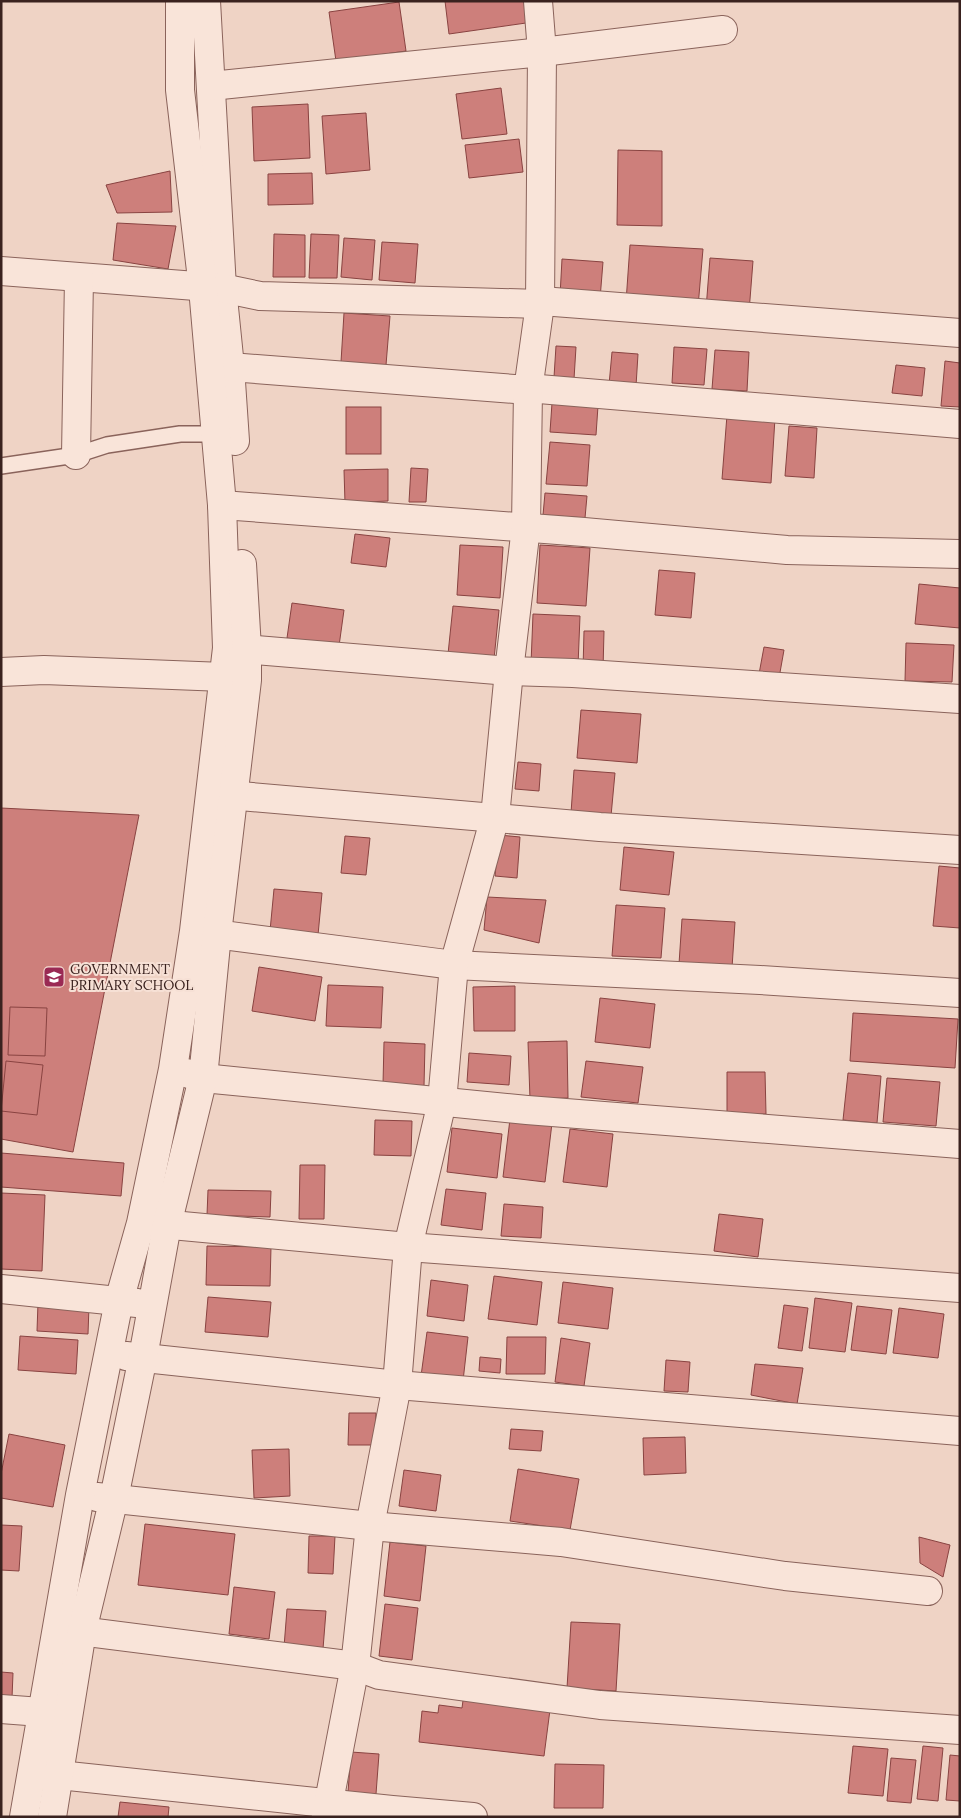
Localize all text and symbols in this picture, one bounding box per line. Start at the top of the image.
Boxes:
place label: GOVERNMENT PRIMARY SCHOOL [70,960,193,994]
school or university icon: GOVERNMENT PRIMARY SCHOOL [42,965,66,989]

